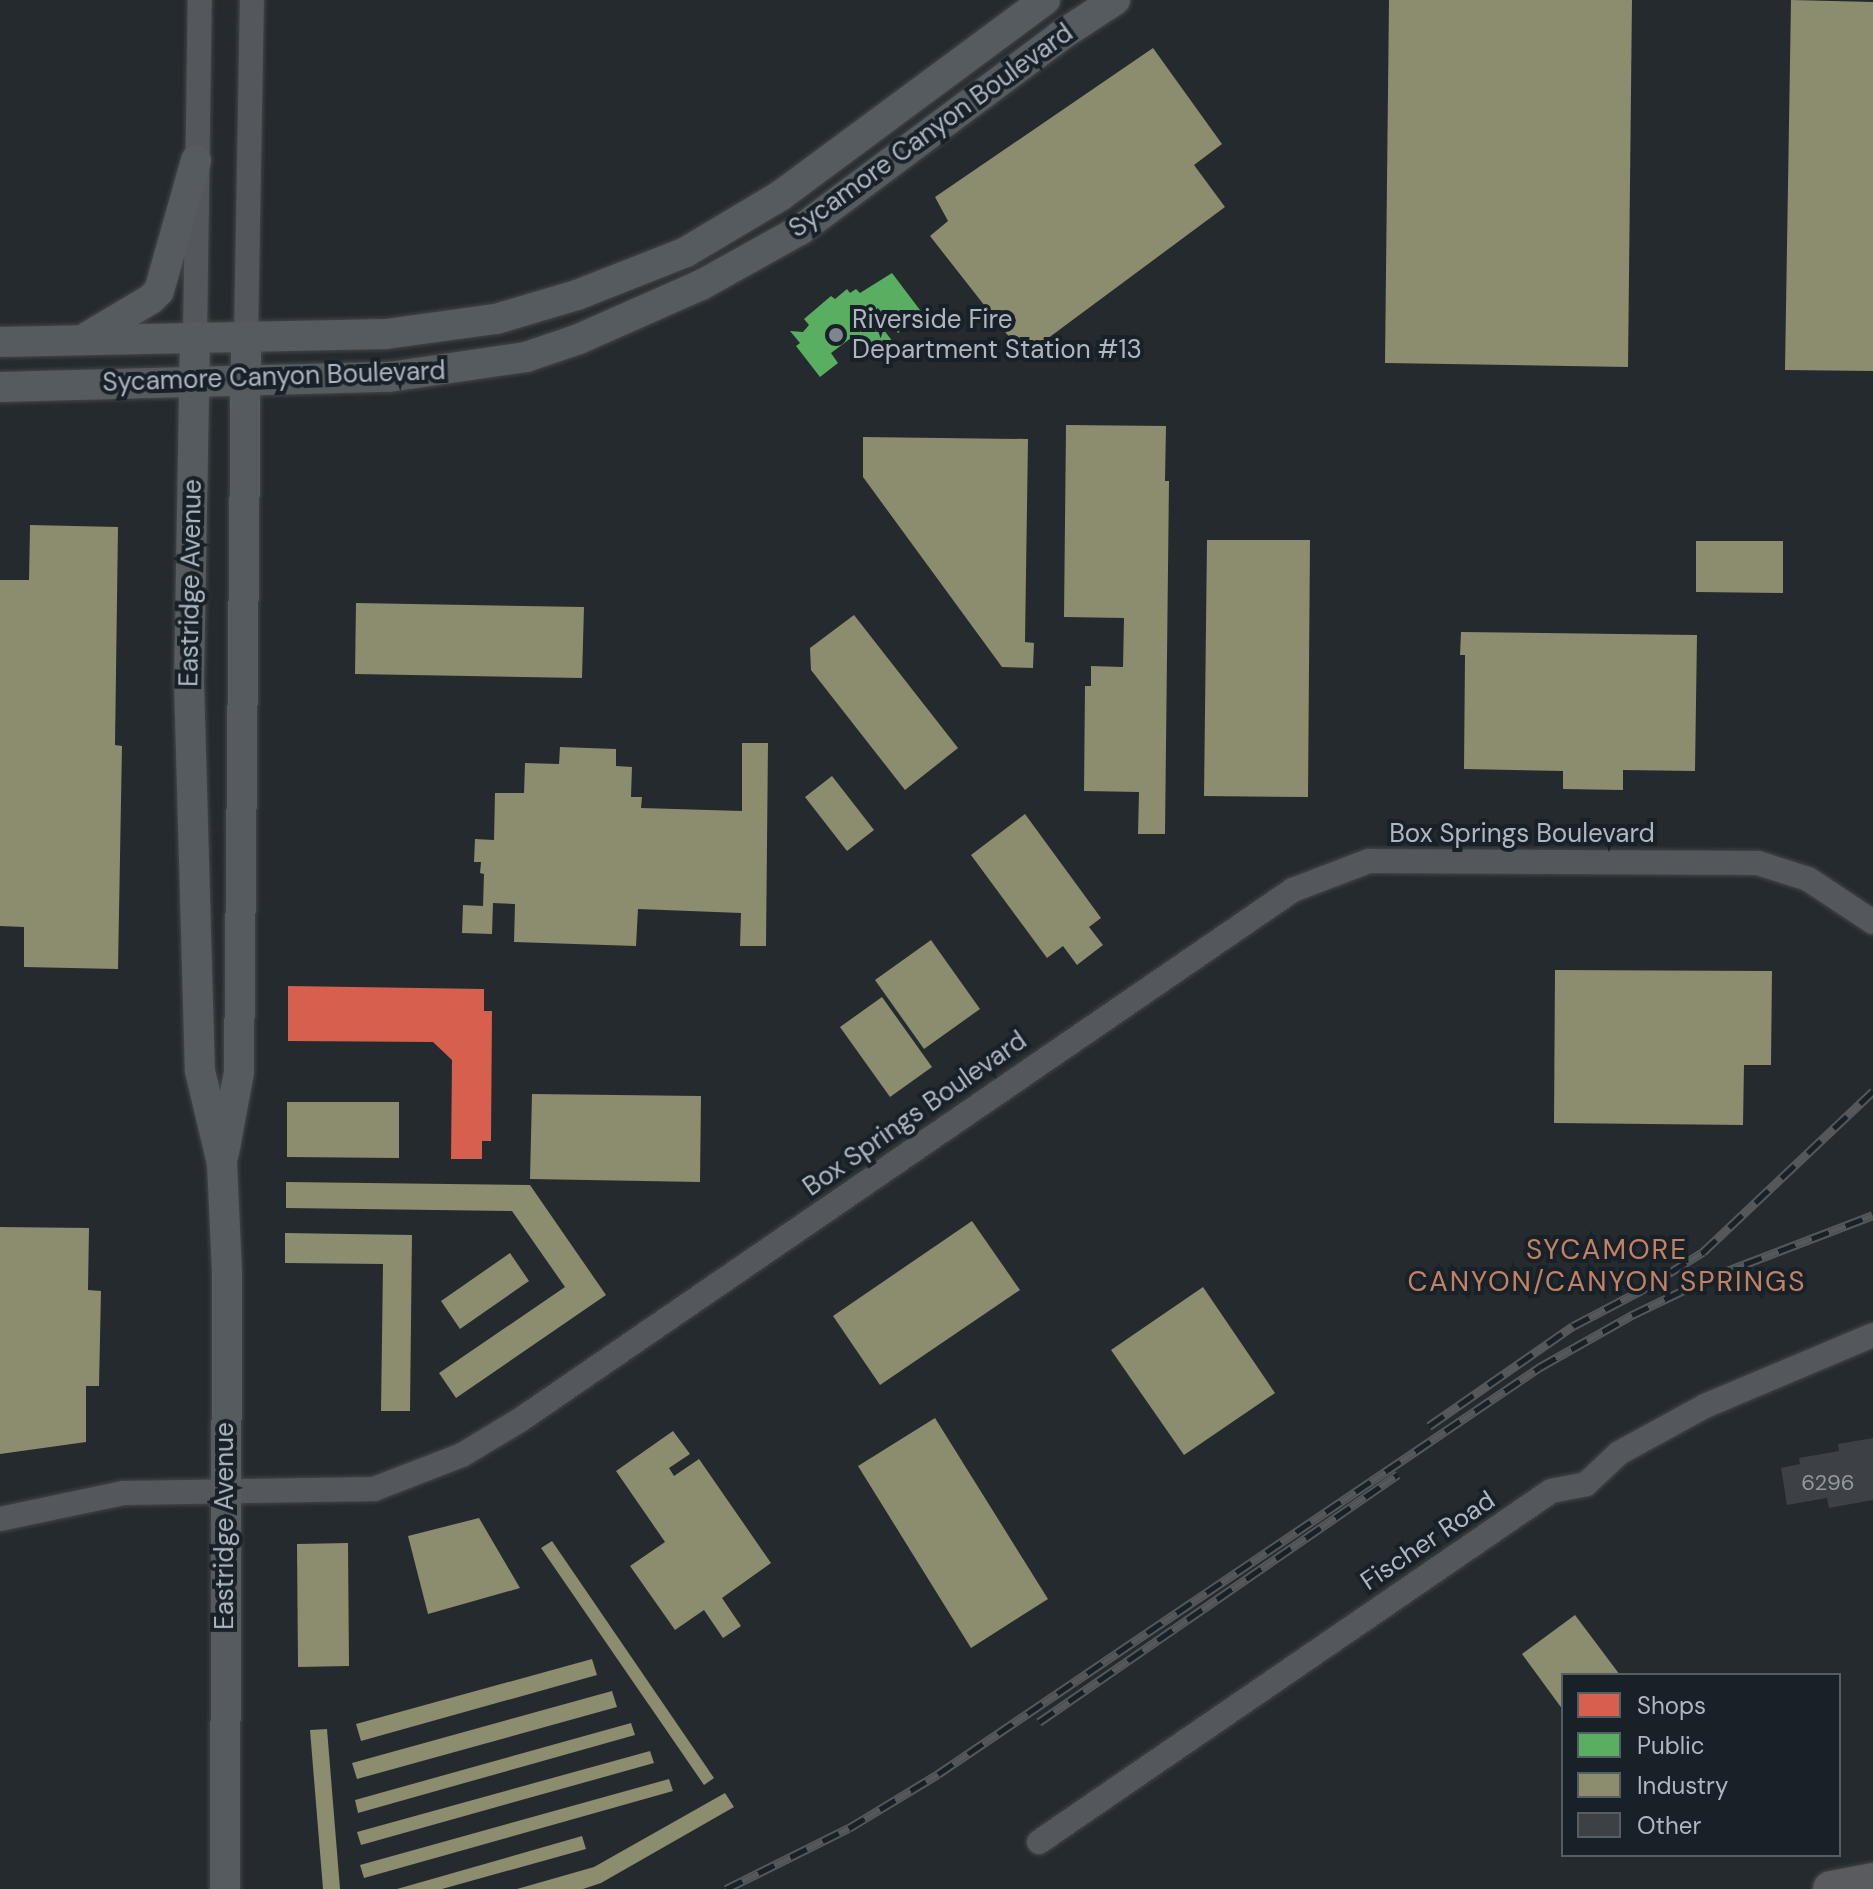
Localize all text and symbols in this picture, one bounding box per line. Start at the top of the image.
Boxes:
street label: Sycamore Canyon Boulevard [783,18,1079,244]
place label: Riverside Fire Department Station #13 [852,304,1142,366]
marker: Riverside Fire Department Station #13 [827,326,845,344]
street label: Sycamore Canyon Boulevard [102,355,446,399]
street label: Eastridge Avenue [174,479,208,687]
street label: Box Springs Boulevard [1389,818,1655,850]
street label: Box Springs Boulevard [797,1025,1033,1203]
district label: SYCAMORE CANYON/CANYON SPRINGS [1408,1233,1806,1299]
street label: Eastridge Avenue [209,1422,241,1630]
house number: 6296 [1801,1470,1855,1496]
street label: Fischer Road [1355,1485,1501,1597]
legend [1561,1673,1841,1857]
text: Shops [1637,1690,1706,1721]
text: Public [1637,1730,1705,1761]
text: Industry [1637,1770,1728,1801]
text: Other [1637,1810,1701,1841]

